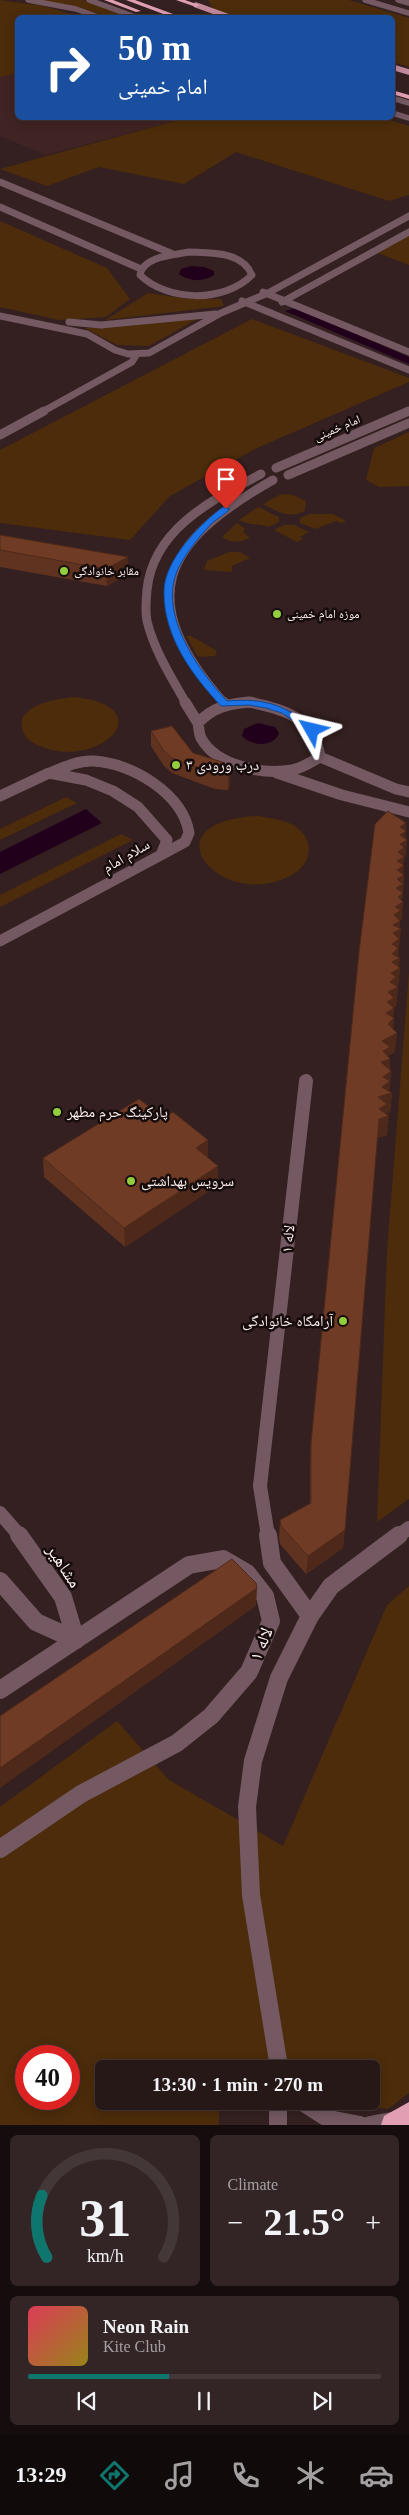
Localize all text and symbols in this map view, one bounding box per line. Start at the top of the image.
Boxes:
text: 50 m [118,29,191,68]
icon: right [35,35,100,100]
text: امام خمینی [118,74,208,99]
street label: امام خمینی [312,412,363,445]
pin [205,458,247,509]
icon: arrive [212,465,240,493]
place label: مقابر خانوادگی [74,564,139,578]
marker: مقابر خانوادگی [58,565,70,577]
place label: موزه امام خمینی [287,607,360,622]
marker: موزه امام خمینی [271,608,283,620]
position arrow [285,703,337,755]
place label: درب ورودی ۳ [186,757,259,775]
marker: درب ورودی ۳ [170,759,182,771]
street label: سلام امام [100,836,153,878]
place label: پارکینگ حرم مطهر [66,1104,168,1122]
marker: پارکینگ حرم مطهر [51,1106,63,1118]
place label: سرویس بهداشتی [141,1173,234,1191]
marker: سرویس بهداشتی [125,1175,137,1187]
street label: لاله ۱ [279,1224,297,1254]
place label: آرامگاه خانوادگی [242,1313,334,1331]
marker: آرامگاه خانوادگی [337,1315,349,1327]
street label: مشاهیر [42,1540,85,1592]
street label: لاله ۱ [245,1625,277,1663]
speed limit sign: 40 [15,2045,80,2110]
text: 13:30 · 1 min · 270 m [152,2074,323,2095]
text: Climate [228,2176,278,2193]
text: 31 [79,2190,131,2247]
text: 21.5° [263,2201,345,2243]
text: − [228,2207,243,2238]
text: + [365,2207,381,2238]
text: km/h [86,2246,123,2266]
text: Neon Rain [103,2316,189,2337]
text: Kite Club [103,2338,166,2355]
icon: previous [73,2387,101,2415]
icon: pause [190,2387,218,2415]
icon: next [308,2387,336,2415]
icon: directions [97,2458,132,2493]
icon: music [162,2458,197,2493]
icon: phone [228,2458,263,2493]
icon: climate [293,2458,328,2493]
icon: car [359,2458,394,2493]
text: 13:29 [15,2462,67,2487]

